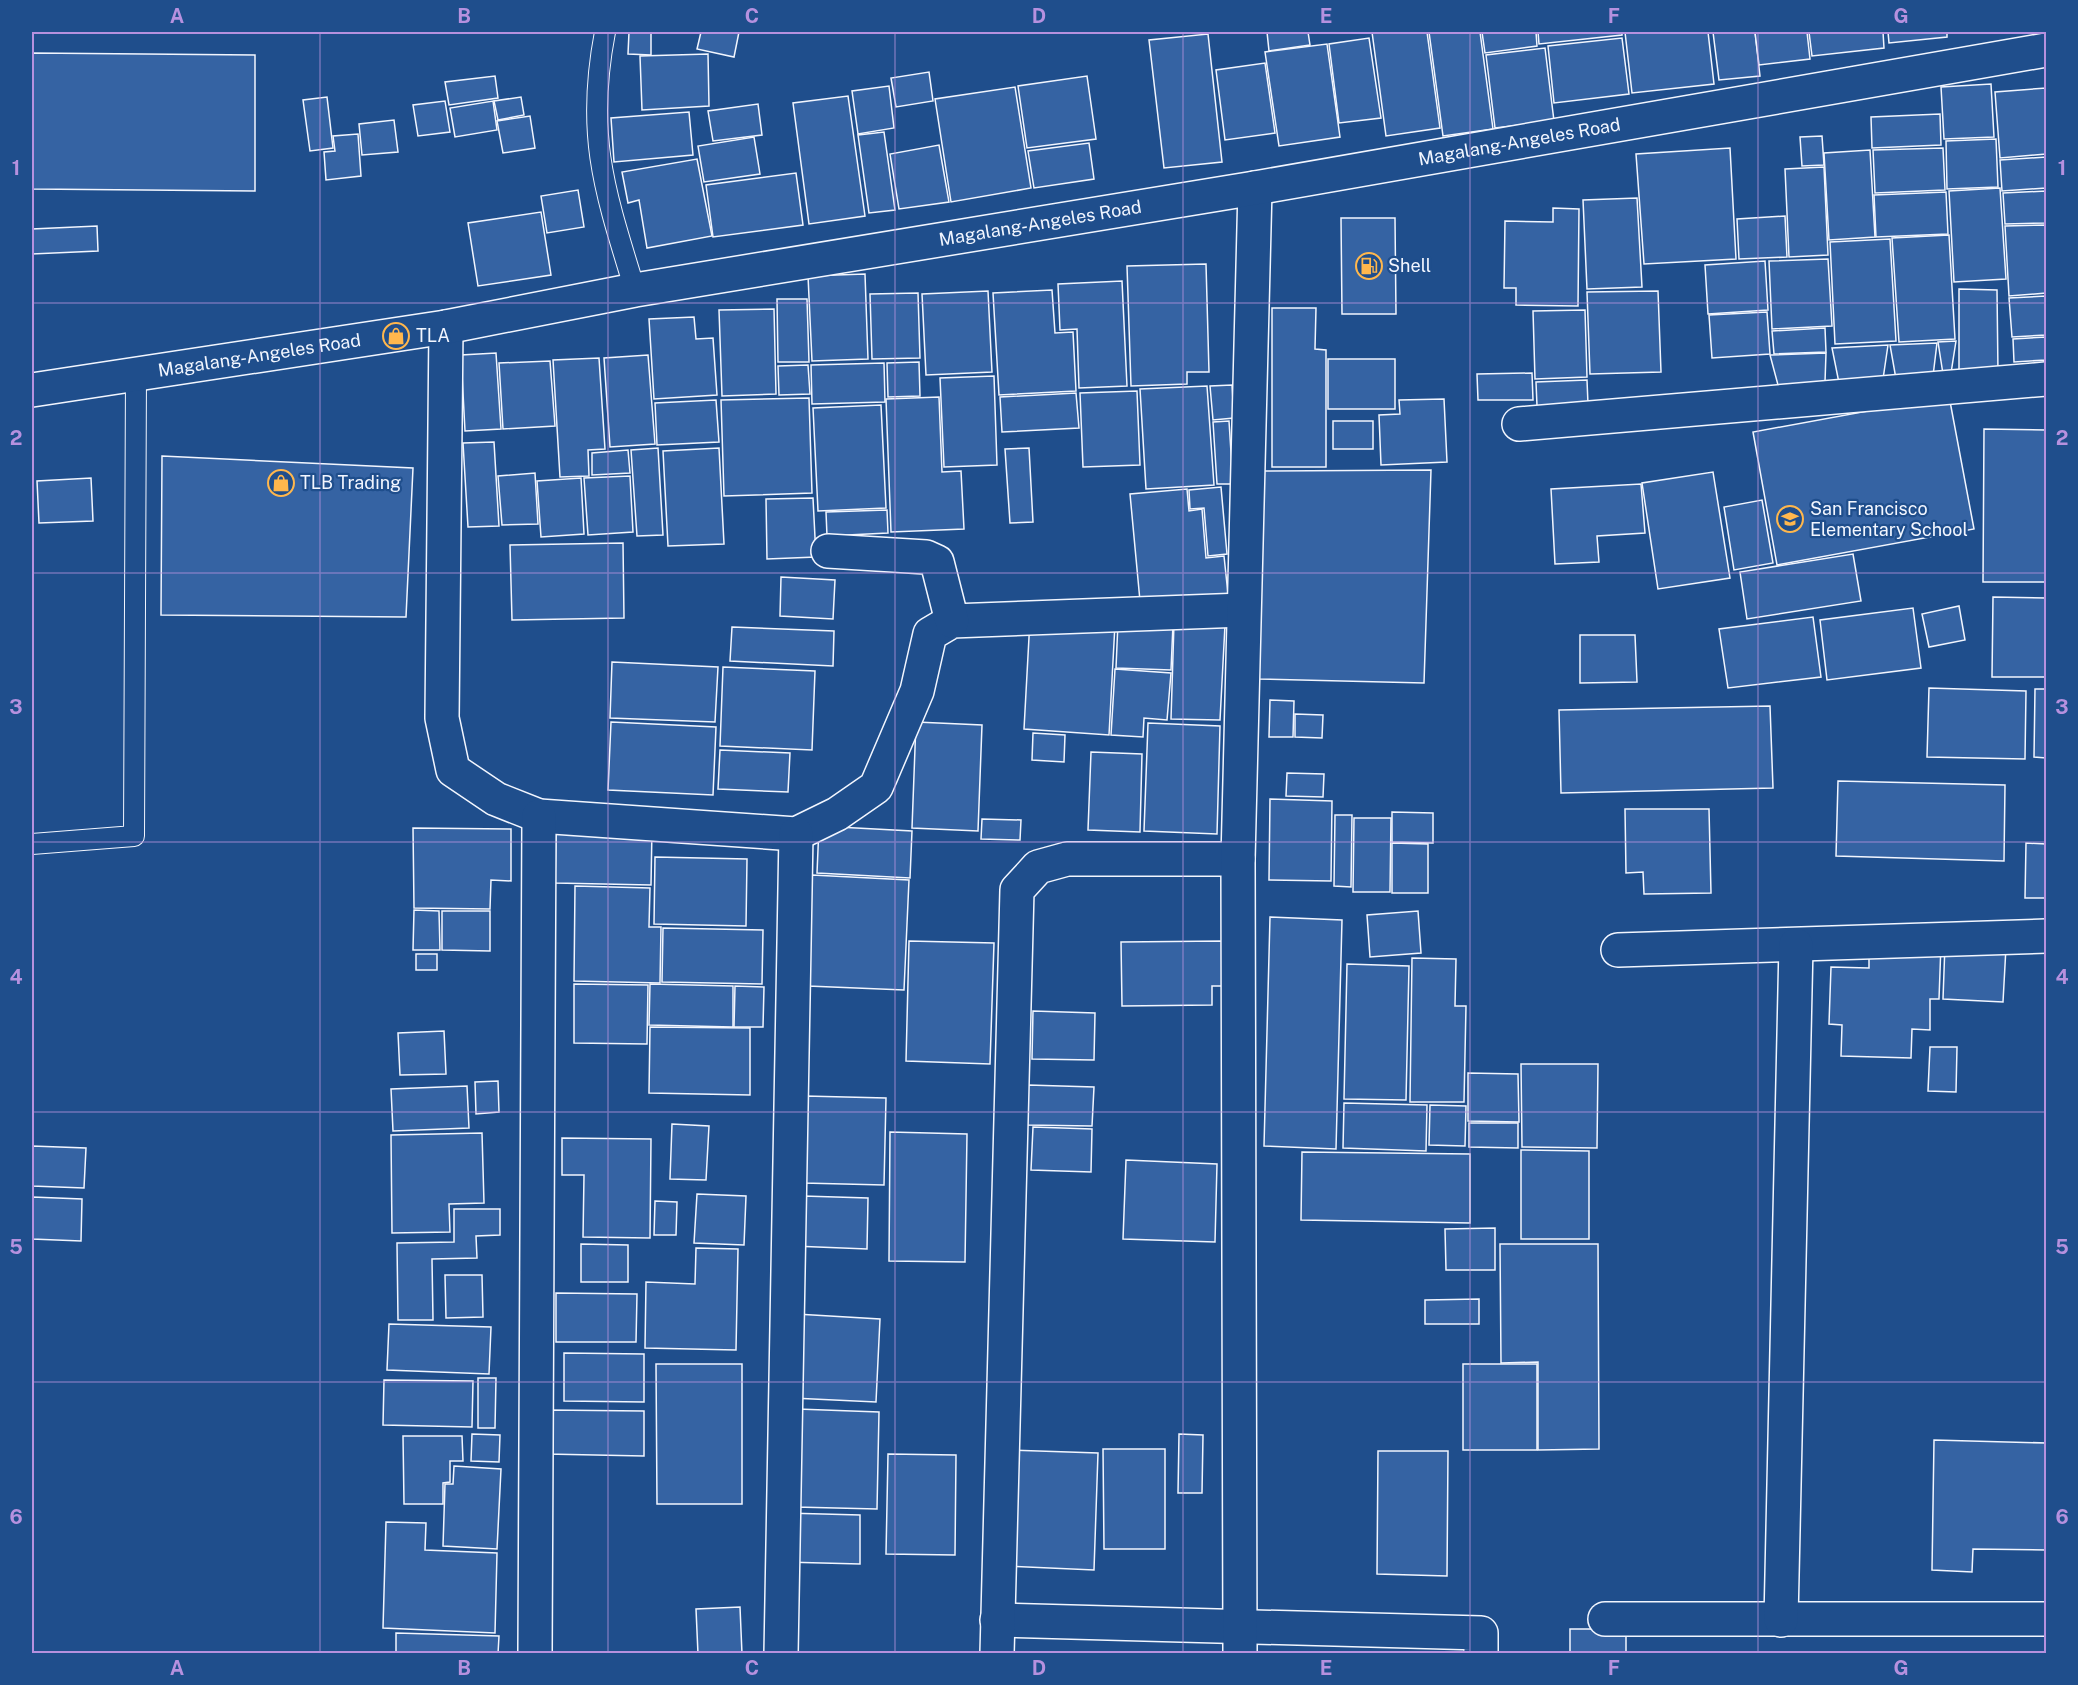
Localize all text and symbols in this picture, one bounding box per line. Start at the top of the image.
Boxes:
text: A [170,4,184,28]
text: B [457,4,471,28]
text: C [745,4,759,28]
text: D [1032,4,1046,28]
text: E [1320,4,1332,28]
text: F [1608,4,1620,28]
text: G [1893,4,1909,28]
street label: Magalang-Angeles Road [1417,113,1622,169]
text: 1 [12,156,20,180]
text: 1 [2058,156,2066,180]
street label: Magalang-Angeles Road [937,196,1143,250]
fuel station icon: Shell [1354,251,1384,281]
place label: Shell [1388,255,1431,276]
shop icon: TLA [381,321,411,351]
place label: TLA [416,325,450,346]
street label: Magalang-Angeles Road [156,329,362,381]
text: 2 [10,426,22,450]
text: 2 [2056,426,2068,450]
shop icon: TLB Trading [266,468,296,498]
place label: TLB Trading [300,472,401,493]
place label: San Francisco Elementary School [1810,498,1968,540]
school or university icon: San Francisco Elementary School [1775,504,1805,534]
text: 3 [9,695,23,719]
text: 3 [2055,695,2069,719]
text: 4 [9,965,23,989]
text: 4 [2055,965,2069,989]
text: 5 [9,1235,23,1259]
text: 5 [2055,1235,2069,1259]
text: 6 [9,1505,23,1529]
text: 6 [2055,1505,2069,1529]
text: A [170,1656,184,1680]
text: B [457,1656,471,1680]
text: C [745,1656,759,1680]
text: D [1032,1656,1046,1680]
text: E [1320,1656,1332,1680]
text: F [1608,1656,1620,1680]
text: G [1893,1656,1909,1680]

